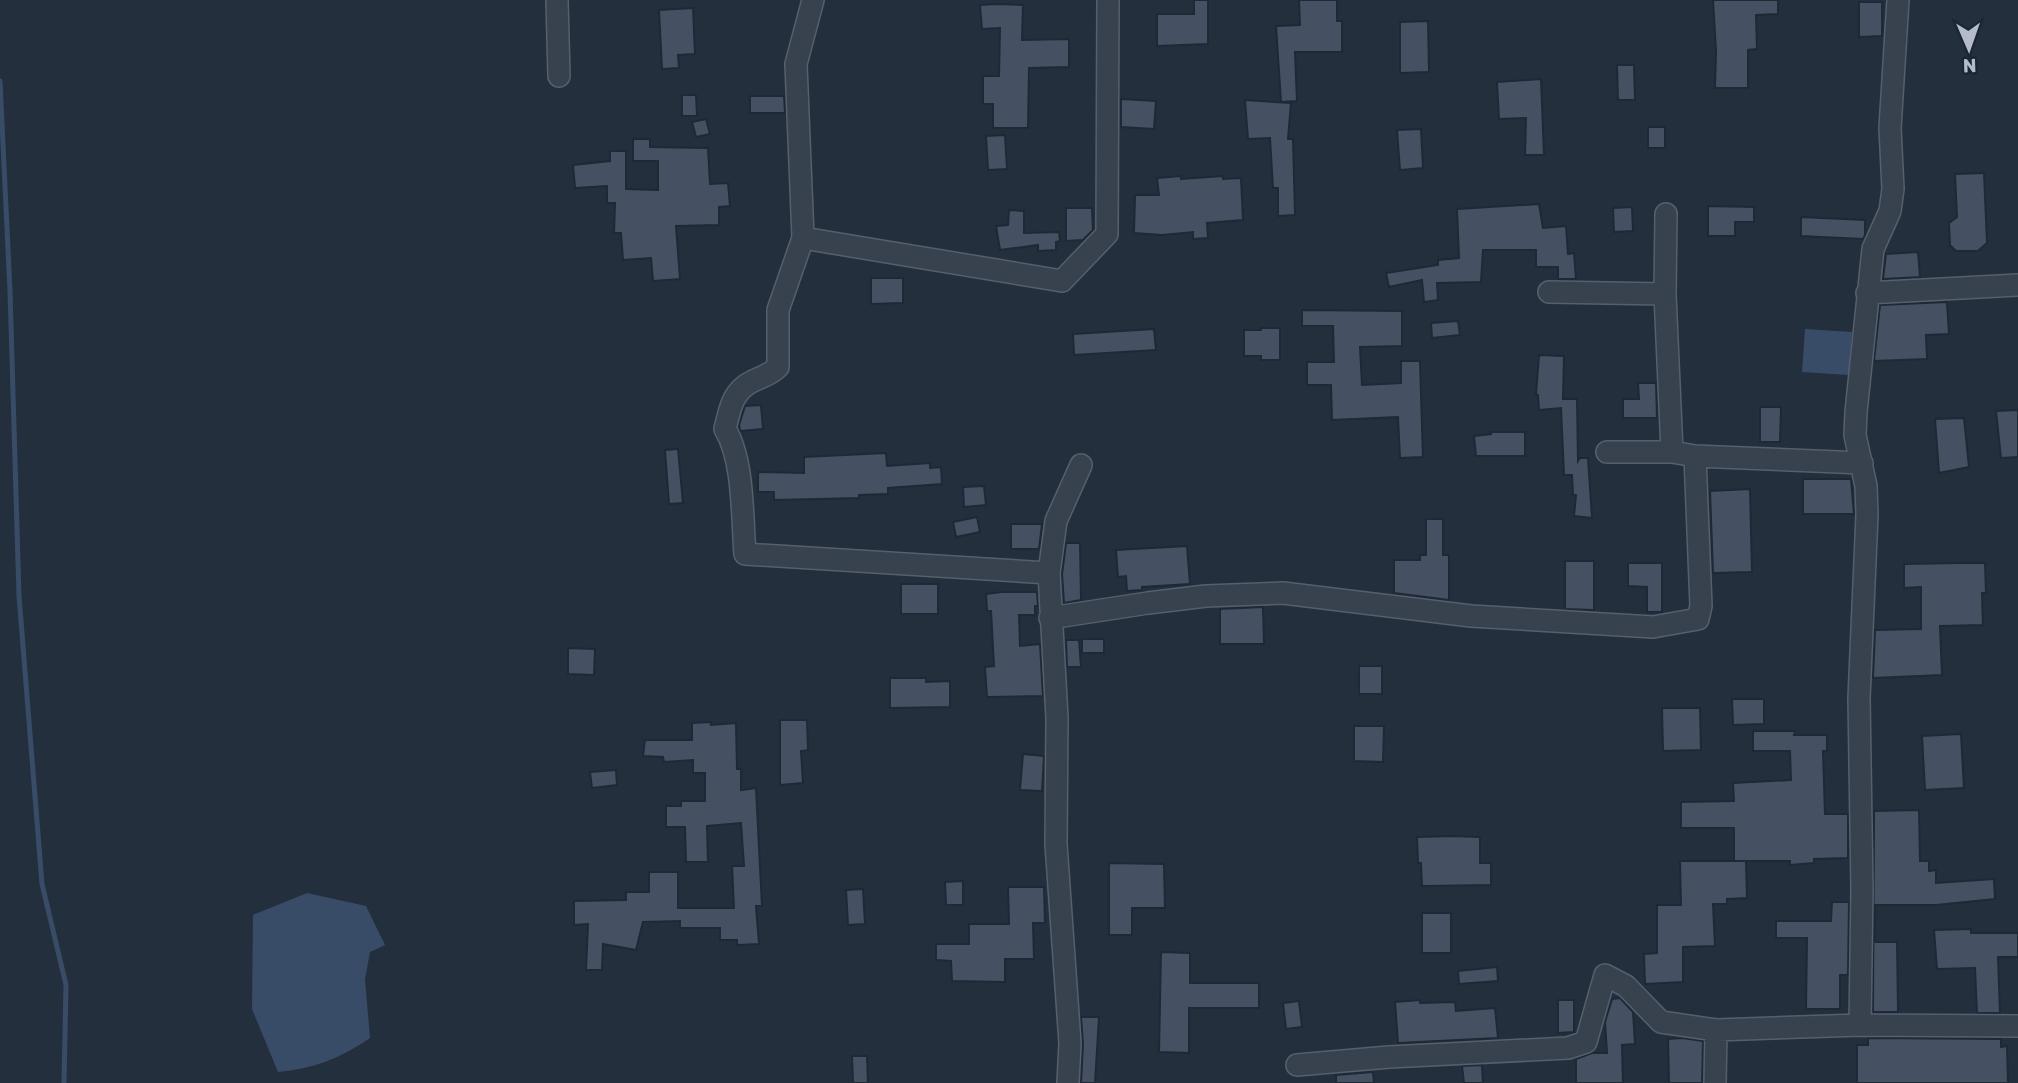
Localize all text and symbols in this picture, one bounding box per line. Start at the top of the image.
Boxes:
north arrow [1934,14,2004,84]
text: N [1962,54,1977,77]

